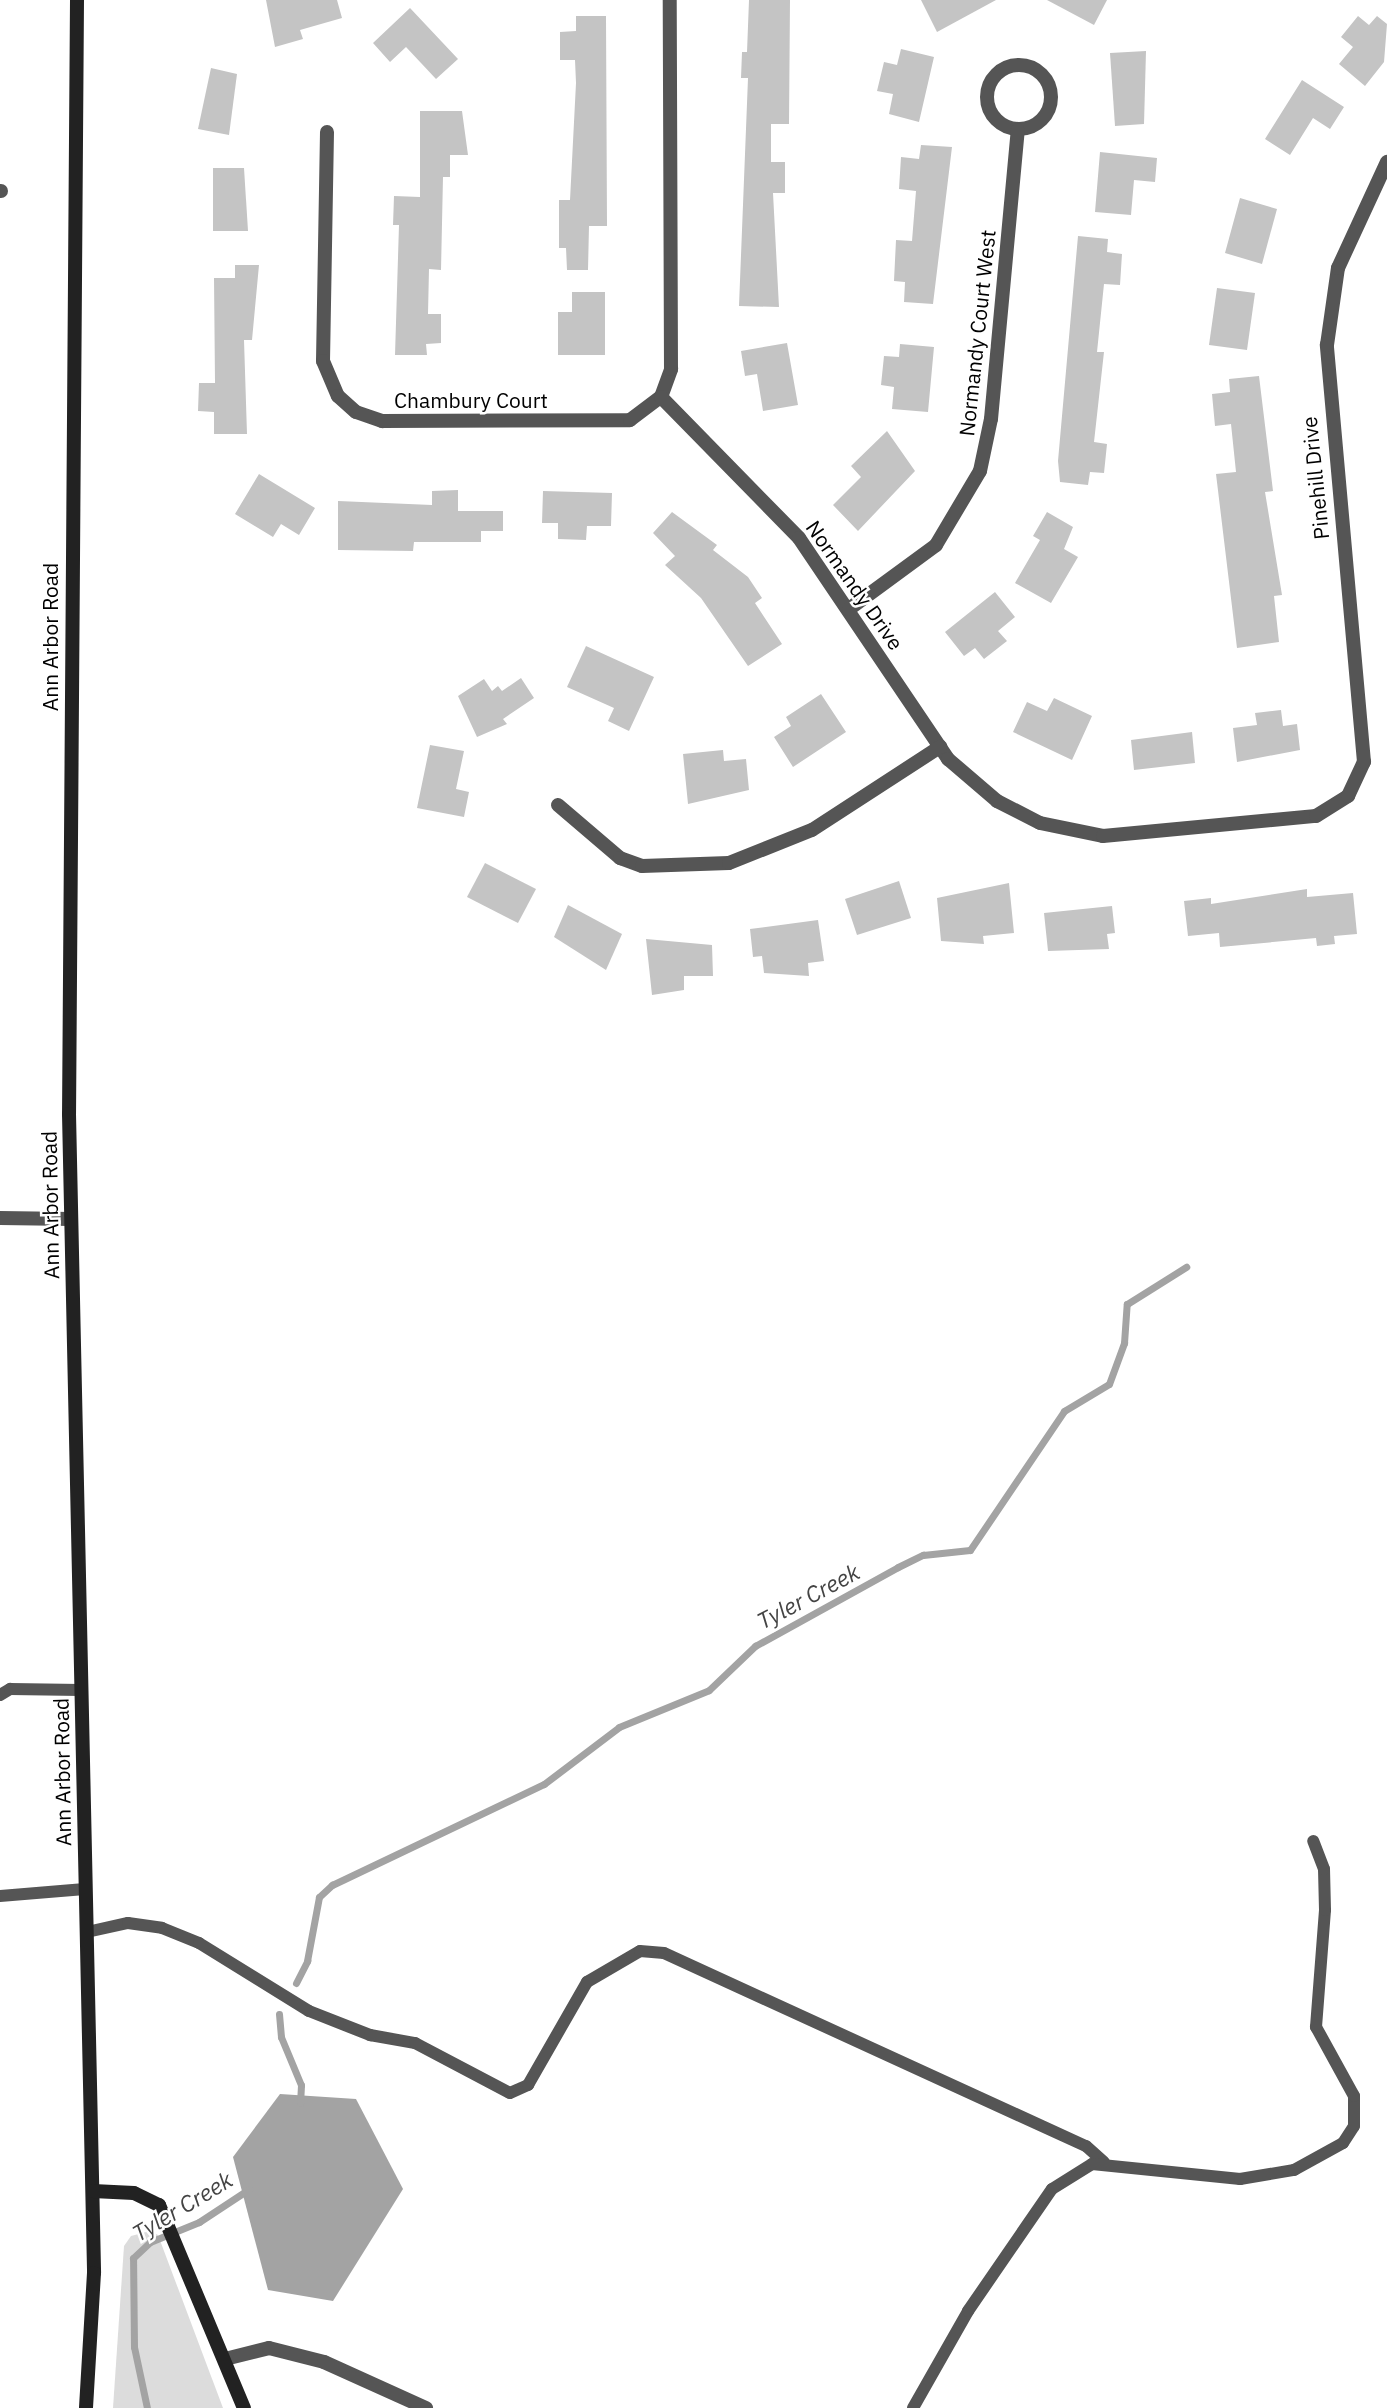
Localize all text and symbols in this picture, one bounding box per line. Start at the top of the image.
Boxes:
street label: Normandy Court West [954,228,1000,438]
street label: Chambury Court [394,387,548,413]
street label: Pinehill Drive [1296,415,1334,541]
street label: Normandy Drive [801,515,909,655]
street label: Ann Arbor Road [37,563,63,711]
street label: Ann Arbor Road [36,1131,64,1279]
water label: Tyler Creek [752,1557,864,1635]
street label: Ann Arbor Road [48,1698,76,1846]
water label: Tyler Creek [127,2165,237,2247]

